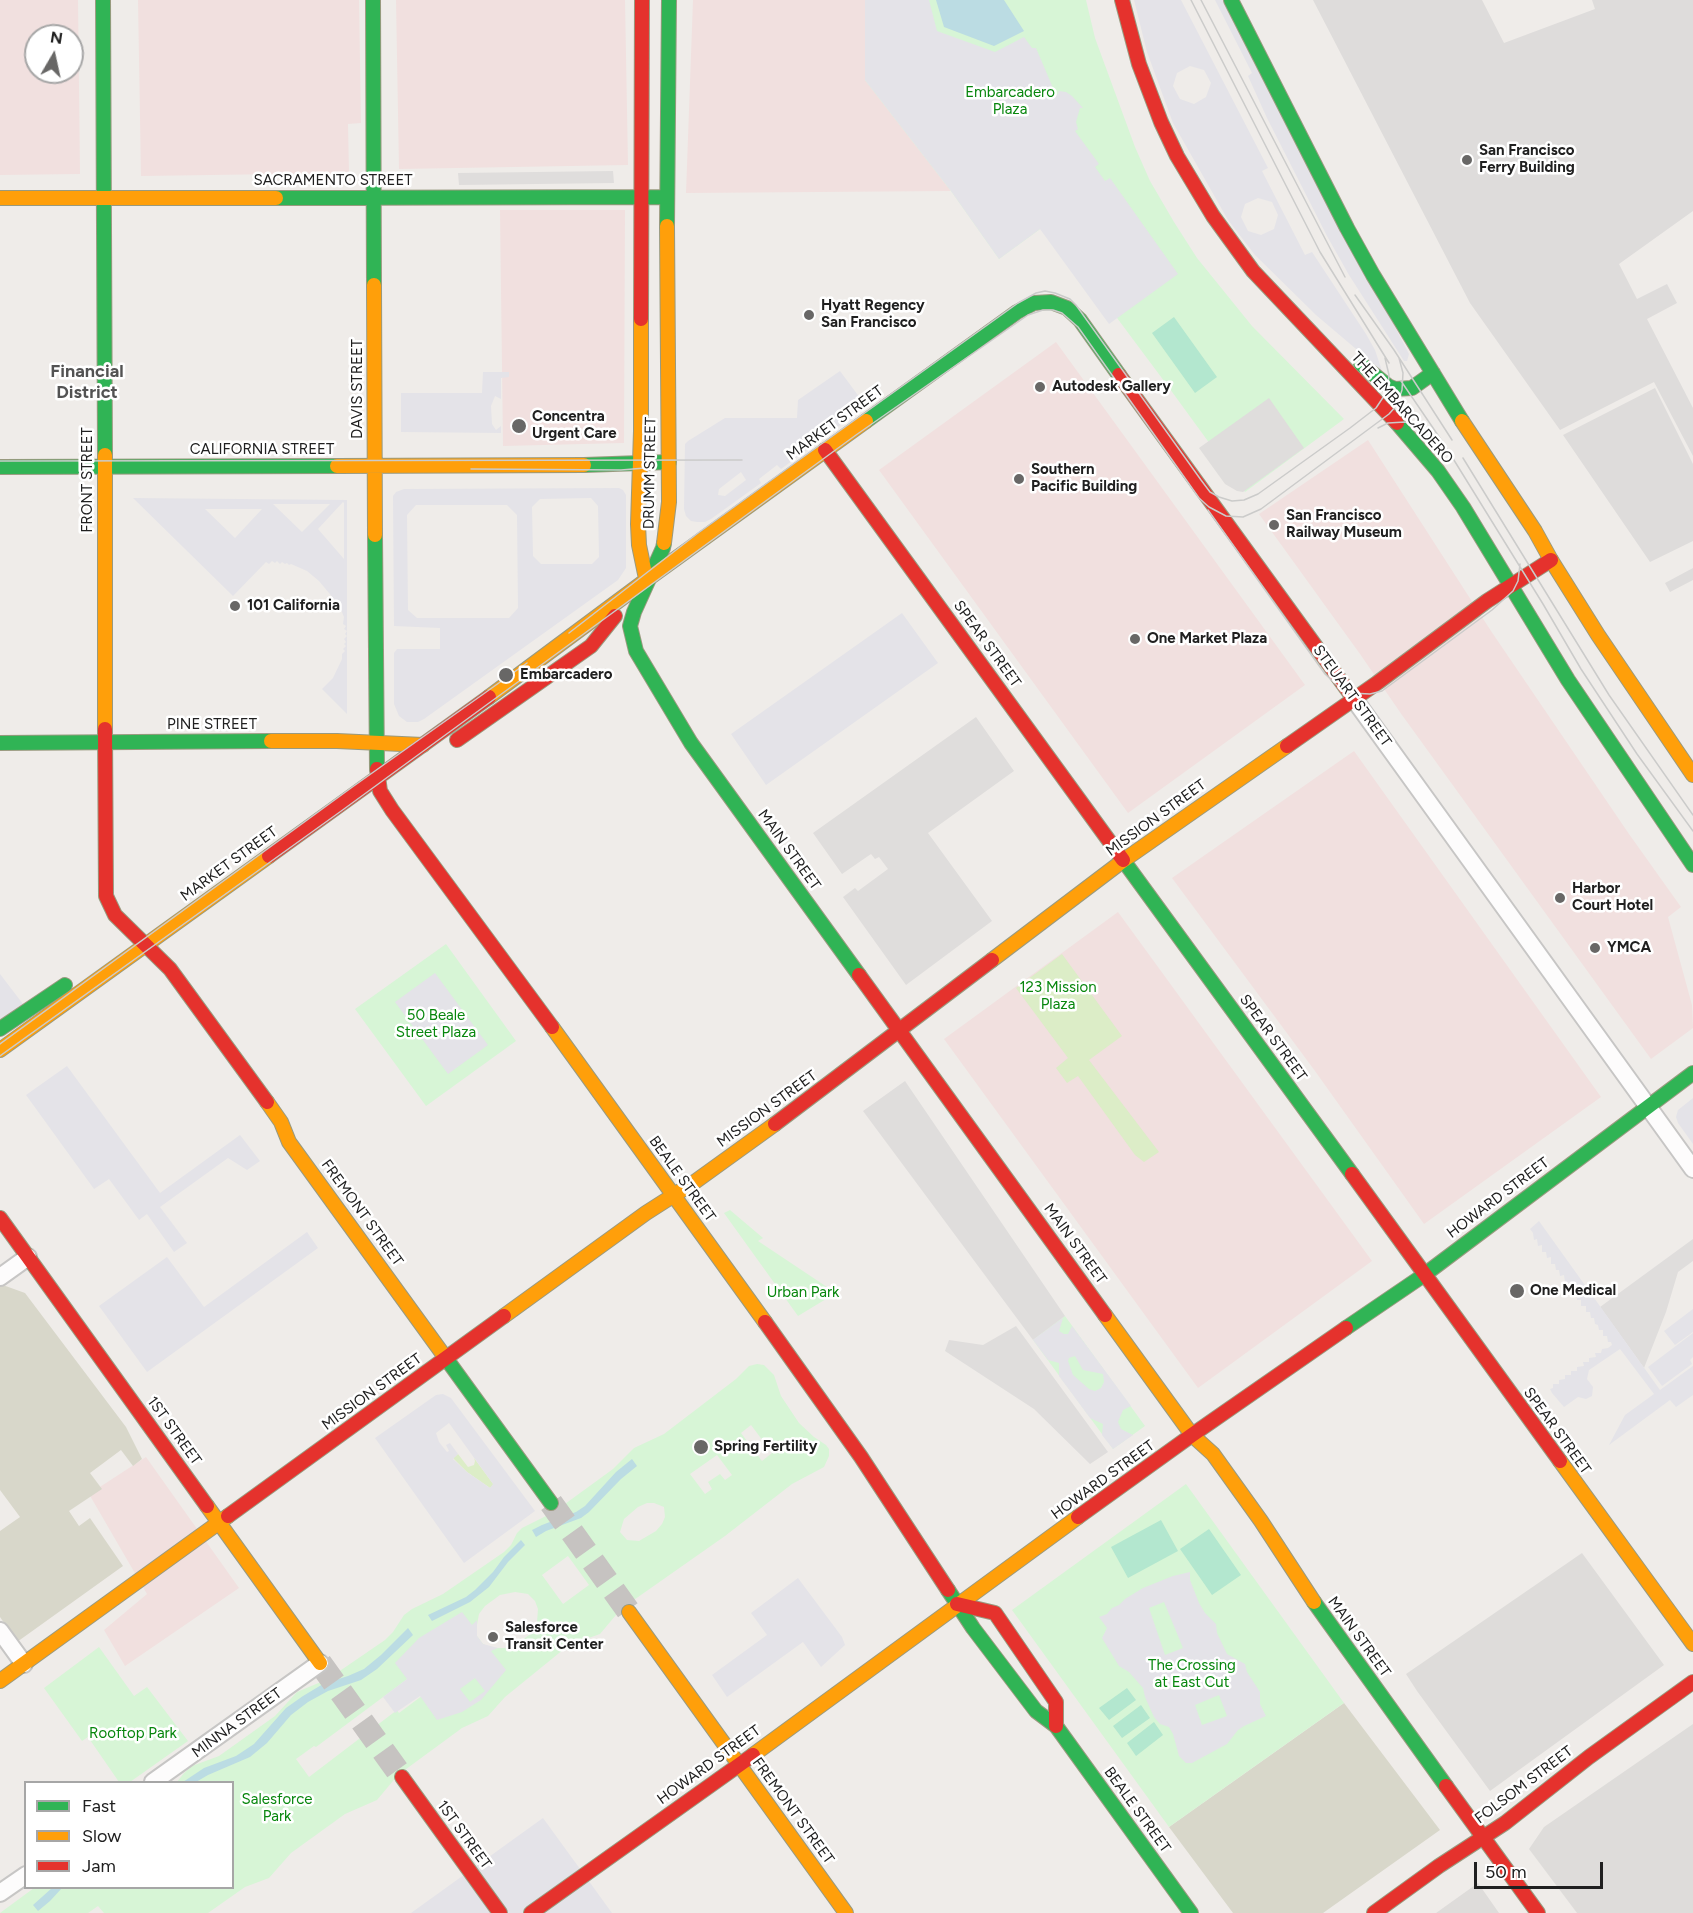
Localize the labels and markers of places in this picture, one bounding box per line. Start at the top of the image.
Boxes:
place label: San Francisco Ferry Building [1479,142,1575,177]
marker: San Francisco Ferry Building [1460,153,1474,167]
place label: Hyatt Regency San Francisco [821,297,925,332]
marker: Hyatt Regency San Francisco [802,308,816,322]
place label: Autodesk Gallery [1052,378,1171,396]
marker: Autodesk Gallery [1033,380,1047,394]
place label: Concentra Urgent Care [532,408,617,443]
marker: Concentra Urgent Care [510,417,528,435]
place label: Southern Pacific Building [1031,461,1137,496]
marker: Southern Pacific Building [1012,472,1026,486]
place label: San Francisco Railway Museum [1286,507,1402,542]
marker: San Francisco Railway Museum [1267,518,1281,532]
place label: 101 California [247,597,340,615]
marker: 101 California [228,599,242,613]
place label: One Market Plaza [1147,630,1267,648]
marker: One Market Plaza [1128,632,1142,646]
marker: Embarcadero [497,666,515,684]
place label: Embarcadero [520,666,612,684]
place label: Harbor Court Hotel [1572,880,1653,915]
marker: Harbor Court Hotel [1553,891,1567,905]
place label: YMCA [1607,939,1651,957]
marker: YMCA [1588,941,1602,955]
marker: One Medical [1508,1282,1526,1300]
place label: One Medical [1530,1282,1616,1300]
marker: Spring Fertility [692,1438,710,1456]
place label: Spring Fertility [714,1438,817,1456]
place label: Salesforce Transit Center [505,1619,604,1654]
marker: Salesforce Transit Center [486,1630,500,1644]

